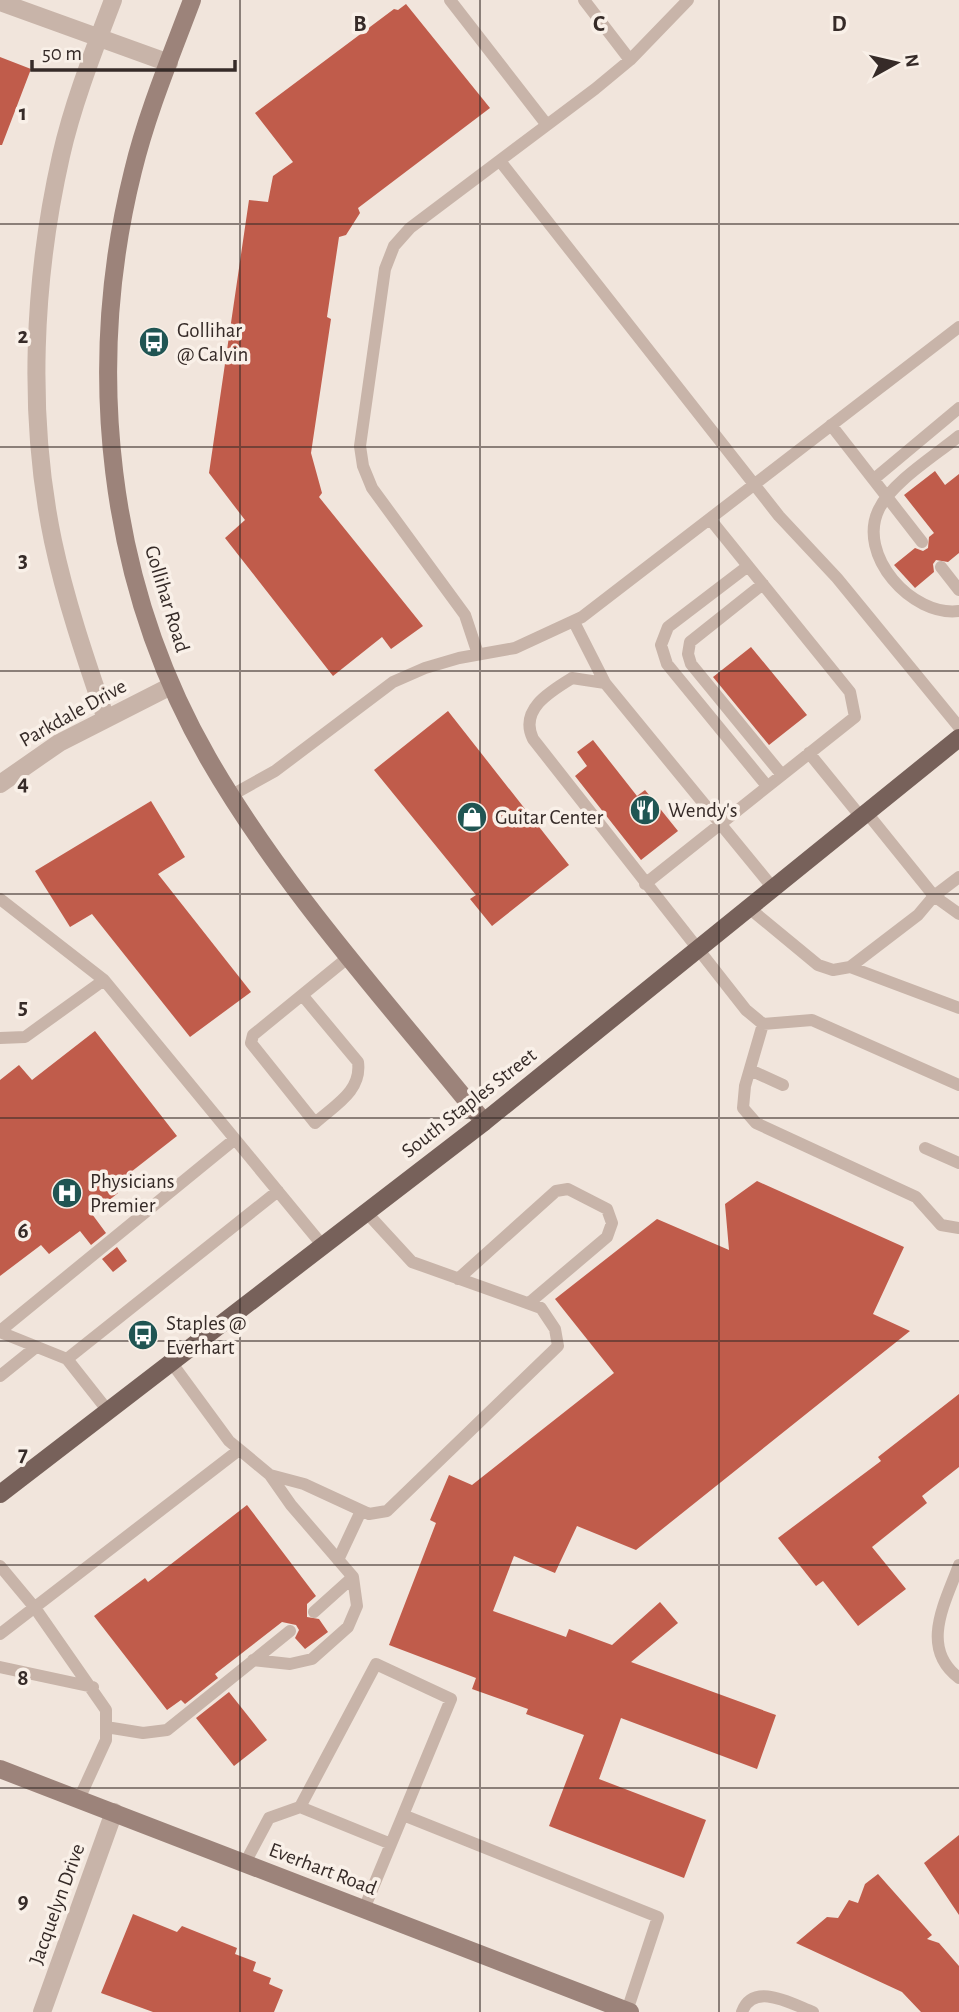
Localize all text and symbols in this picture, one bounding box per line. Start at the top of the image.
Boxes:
text: B [353,13,367,36]
text: C [593,13,605,36]
text: D [831,13,847,36]
scale bar [32,28,234,72]
north arrow [861,28,931,98]
text: 50 m [42,43,82,64]
text: N [901,53,922,69]
text: 1 [19,102,27,125]
place label: Gollihar @ Calvin [177,320,248,365]
text: 2 [18,325,29,348]
bus stop icon: Gollihar @ Calvin [137,325,171,359]
street label: Gollihar Road [141,543,193,655]
text: 3 [18,549,28,572]
street label: Parkdale Drive [16,675,130,751]
text: 4 [17,772,29,795]
restaurant icon: Wendy's [628,793,662,827]
shop icon: Guitar Center [455,800,489,834]
place label: Wendy's [668,800,737,821]
place label: Guitar Center [495,807,604,828]
text: 5 [18,996,28,1019]
street label: South Staples Street [398,1044,540,1162]
place label: Physicians Premier [90,1171,175,1216]
hospital icon: Physicians Premier [50,1176,84,1210]
text: 6 [17,1220,29,1243]
place label: Staples @ Everhart [166,1313,246,1358]
bus stop icon: Staples @ Everhart [126,1318,160,1352]
text: 7 [18,1443,28,1466]
text: 8 [17,1667,29,1690]
street label: Everhart Road [266,1839,380,1899]
street label: Jacquelyn Drive [25,1841,89,1967]
text: 9 [17,1890,29,1913]

